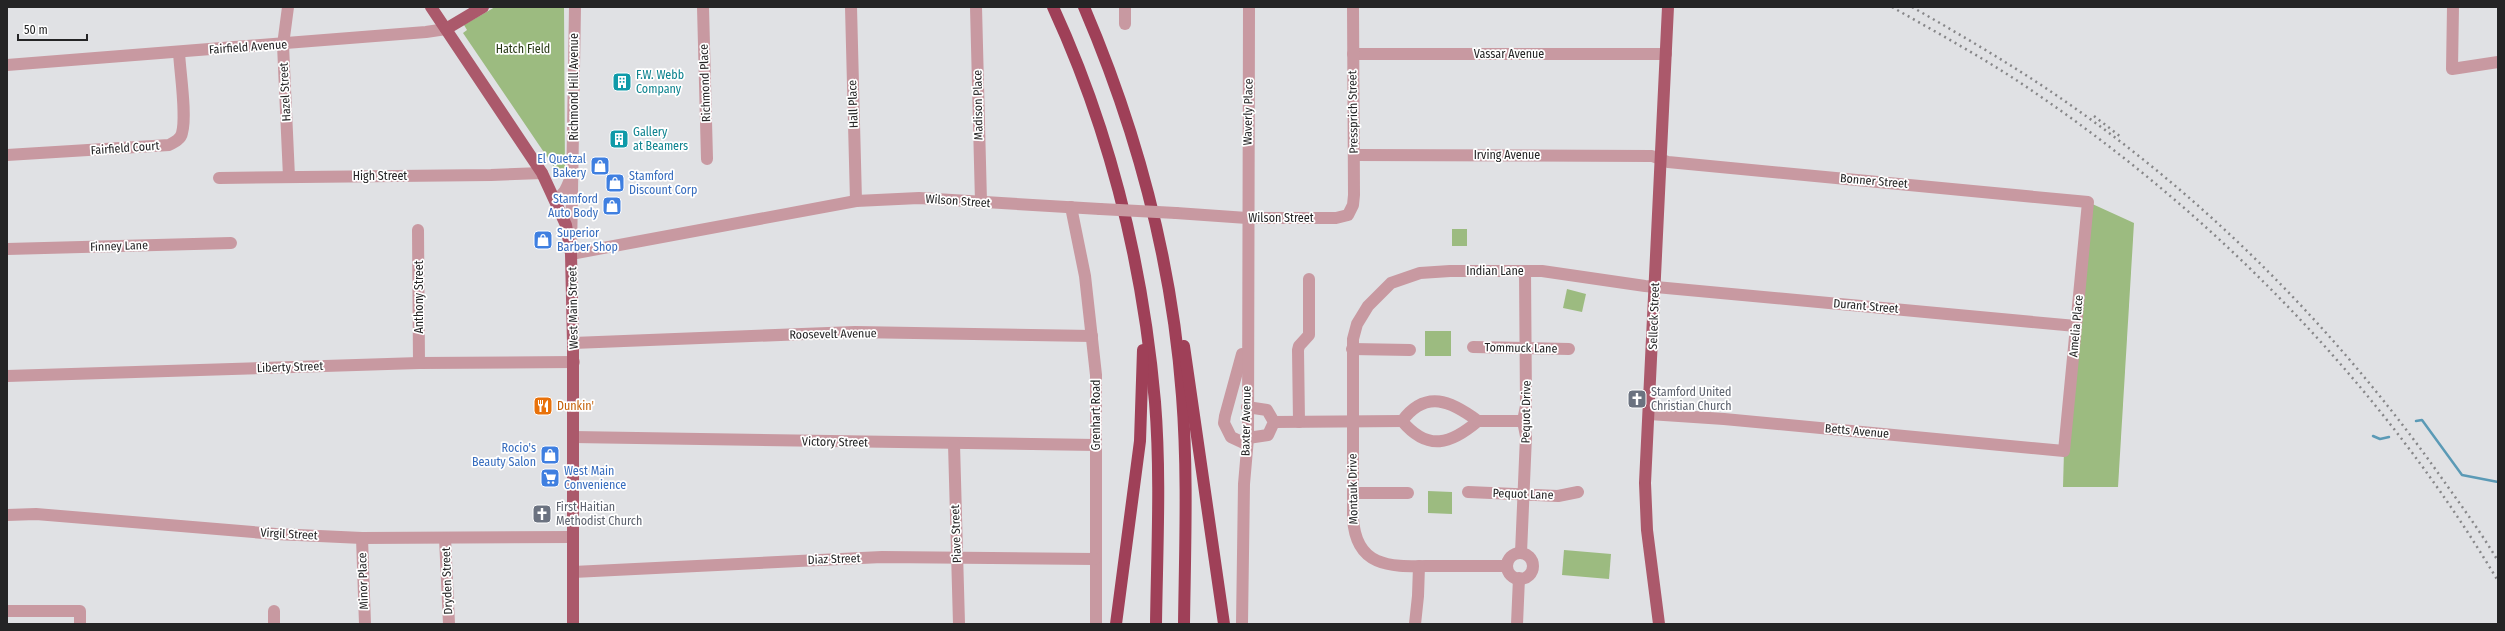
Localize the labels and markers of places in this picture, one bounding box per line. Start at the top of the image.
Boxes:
place label: F.W. Webb Company [636,68,684,96]
building icon: F.W. Webb Company [611,71,633,93]
place label: Gallery at Beamers [633,125,688,153]
building icon: Gallery at Beamers [608,128,630,150]
place label: El Quetzal Bakery [537,152,587,180]
shop icon: El Quetzal Bakery [589,155,611,177]
place label: Stamford Discount Corp [629,169,697,197]
shop icon: Stamford Discount Corp [604,172,626,194]
place label: Stamford Auto Body [548,192,599,220]
shop icon: Stamford Auto Body [601,195,623,217]
place label: Superior Barber Shop [557,226,618,254]
shop icon: Superior Barber Shop [532,229,554,251]
place label: Stamford United Christian Church [1651,385,1732,413]
church icon: Stamford United Christian Church [1626,388,1648,410]
restaurant icon: Dunkin' [532,395,554,417]
place label: Dunkin' [557,399,594,413]
place label: Rocio's Beauty Salon [472,441,536,469]
shop icon: Rocio's Beauty Salon [539,444,561,466]
place label: West Main Convenience [564,464,626,492]
supermarket icon: West Main Convenience [539,467,561,489]
place label: First Haitian Methodist Church [556,500,642,528]
church icon: First Haitian Methodist Church [531,503,553,525]

